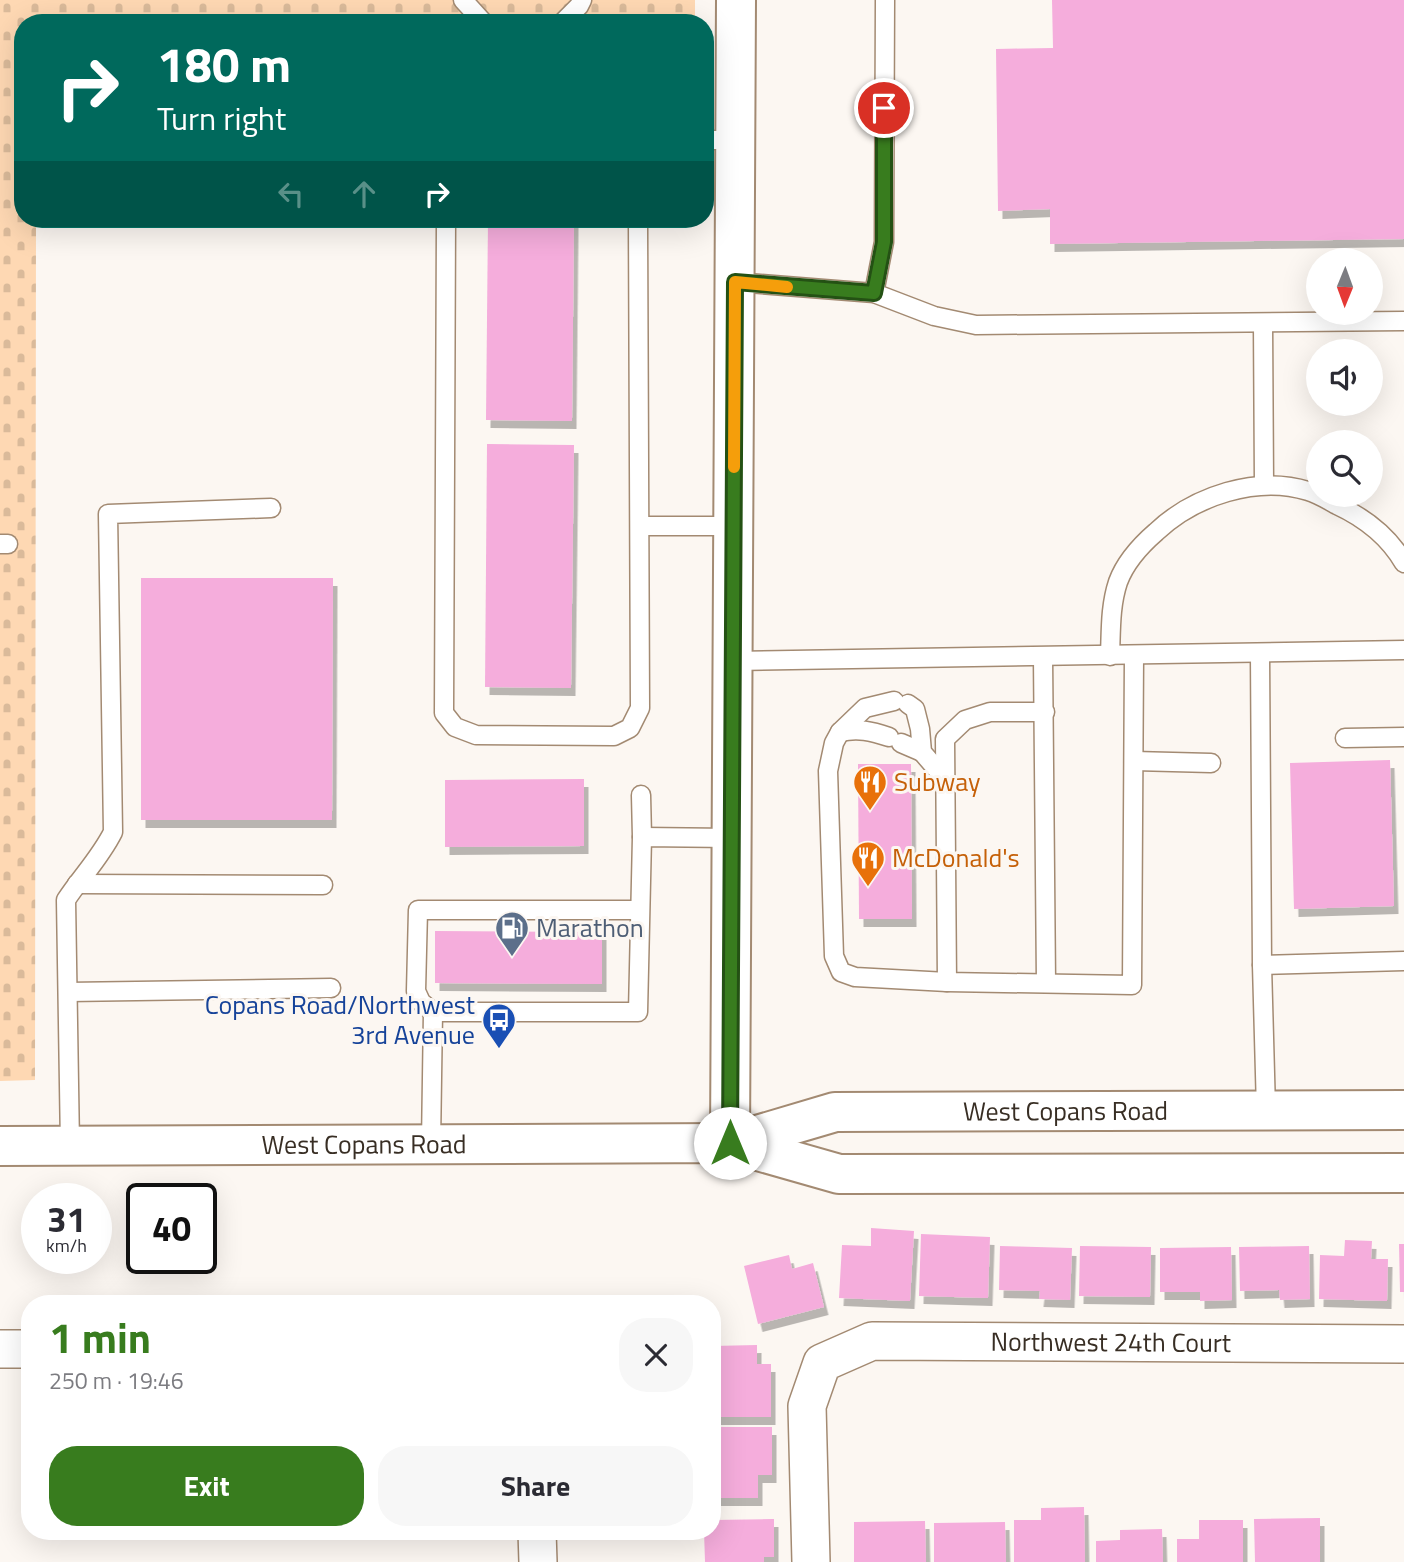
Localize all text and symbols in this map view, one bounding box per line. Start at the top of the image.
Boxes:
text: 180 m [157,26,291,101]
icon: right [42,42,133,133]
pin [854,78,914,138]
icon: arrive [865,89,903,127]
text: Turn right [157,94,286,142]
icon: left [272,175,310,213]
icon: ahead [345,175,383,213]
icon: right [418,175,456,213]
north arrow [1306,248,1382,326]
map controls [1306,248,1383,507]
button: sound [1306,339,1383,416]
button: search [1306,430,1383,507]
place label: Subway [894,762,981,801]
restaurant icon: Subway [851,763,889,812]
place label: McDonald's [892,838,1020,877]
restaurant icon: McDonald's [849,839,887,888]
place label: Marathon [536,908,644,947]
fuel station icon: Marathon [493,909,531,958]
place label: Copans Road/Northwest 3rd Avenue [205,985,475,1054]
bus stop icon: Copans Road/Northwest 3rd Avenue [480,1001,518,1050]
street label: West Copans Road [963,1091,1168,1131]
position arrow [693,1106,767,1180]
street label: West Copans Road [261,1124,467,1164]
speed limit sign: 40 [126,1183,217,1274]
text: 31 [47,1192,86,1246]
text: km/h [46,1232,87,1259]
text: 1 min [49,1305,151,1369]
button: close [619,1318,693,1392]
street label: Northwest 24th Court [990,1322,1231,1362]
text: 250 m · 19:46 [49,1363,184,1398]
button: Exit [49,1446,364,1526]
button: Share [378,1446,693,1526]

